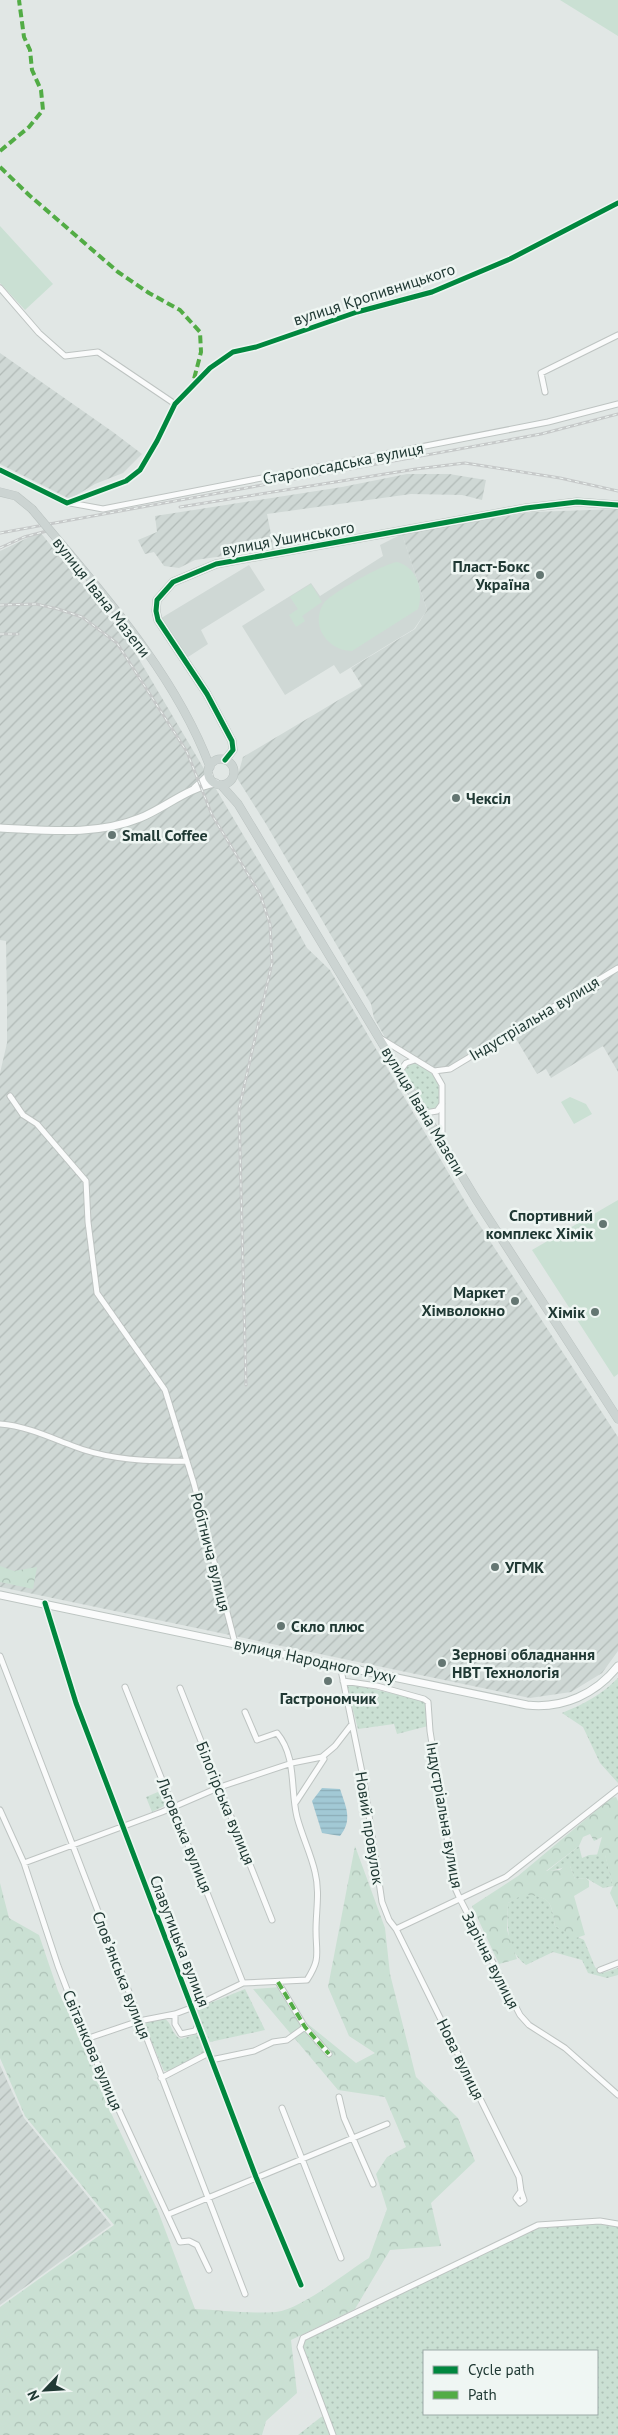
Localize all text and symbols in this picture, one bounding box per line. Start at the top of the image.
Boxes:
street label: вулиця Кропивницького [291,258,457,330]
street label: Старопосадська вулиця [261,438,425,488]
street label: вулиця Ушинського [220,516,356,560]
street label: вулиця Івана Мазепи [49,533,155,661]
place label: Пласт-Бокс Україна [452,556,530,594]
marker: Пласт-Бокс Україна [534,569,546,581]
place label: Чексіл [466,788,511,808]
marker: Чексіл [450,792,462,804]
place label: Small Coffee [122,825,208,845]
marker: Small Coffee [106,829,118,841]
street label: Індустріальна вулиця [465,971,603,1065]
street label: вулиця Івана Мазепи [378,1043,470,1179]
place label: Спортивний комплекс Хімік [486,1205,593,1243]
marker: Спортивний комплекс Хімік [597,1218,609,1230]
place label: Маркет Хімволокно [421,1282,505,1320]
marker: Маркет Хімволокно [509,1295,521,1307]
place label: Хімік [548,1302,585,1322]
marker: Хімік [589,1306,601,1318]
street label: Робітнича вулиця [187,1490,235,1614]
place label: УГМК [504,1557,544,1577]
marker: УГМК [489,1561,501,1573]
place label: Скло плюс [291,1616,365,1636]
marker: Скло плюс [275,1620,287,1632]
street label: вулиця Народного Руху [232,1633,398,1687]
place label: Зернові обладнання НВТ Технологія [452,1644,595,1682]
marker: Зернові обладнання НВТ Технологія [436,1657,448,1669]
marker: Гастрономчик [322,1675,334,1687]
place label: Гастрономчик [280,1688,376,1708]
street label: Білогірська вулиця [192,1738,260,1868]
street label: Індустріальна вулиця [422,1740,468,1890]
street label: Новий провулок [351,1770,389,1886]
street label: Льговська вулиця [152,1774,217,1896]
street label: Славутицька вулиця [146,1872,214,2010]
street label: Словʼянська вулиця [88,1908,156,2042]
street label: Зарічна вулиця [458,1908,524,2012]
street label: Світанкова вулиця [59,1987,127,2113]
street label: Нова вулиця [433,2015,489,2103]
legend [423,2350,598,2415]
text: Cycle path [468,2360,534,2379]
north arrow [20,2365,70,2415]
text: Path [468,2385,497,2404]
text: N [23,2388,43,2403]

